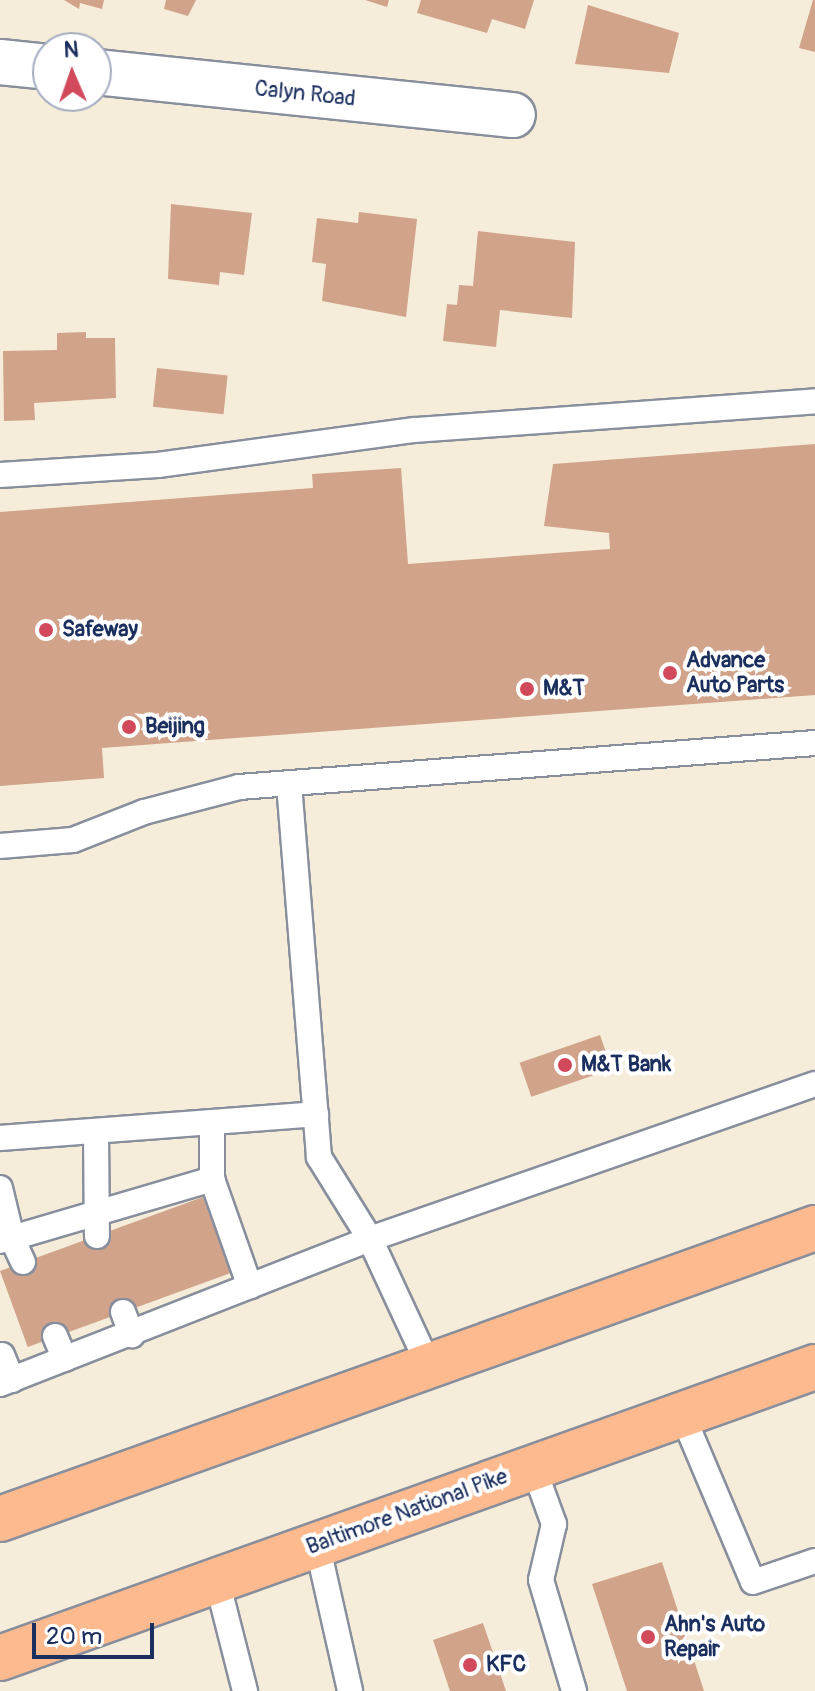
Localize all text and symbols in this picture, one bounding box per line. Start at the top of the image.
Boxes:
north arrow [32,32,112,112]
text: N [63,36,79,64]
street label: Calyn Road [253,76,357,112]
place label: Safeway [62,617,138,643]
marker: Safeway [37,621,55,639]
place label: Advance Auto Parts [686,647,784,698]
marker: Advance Auto Parts [661,664,679,682]
place label: M&T [543,676,585,702]
marker: M&T [518,680,536,698]
place label: Beijing [145,714,205,740]
marker: Beijing [120,718,138,736]
place label: M&T Bank [581,1052,671,1078]
marker: M&T Bank [556,1056,574,1074]
street label: Baltimore National Pike [303,1463,511,1561]
scale bar [36,1607,158,1657]
place label: Ahn's Auto Repair [664,1611,765,1662]
text: 20 m [46,1622,102,1651]
marker: Ahn's Auto Repair [639,1628,657,1646]
place label: KFC [486,1652,526,1678]
marker: KFC [461,1656,479,1674]

